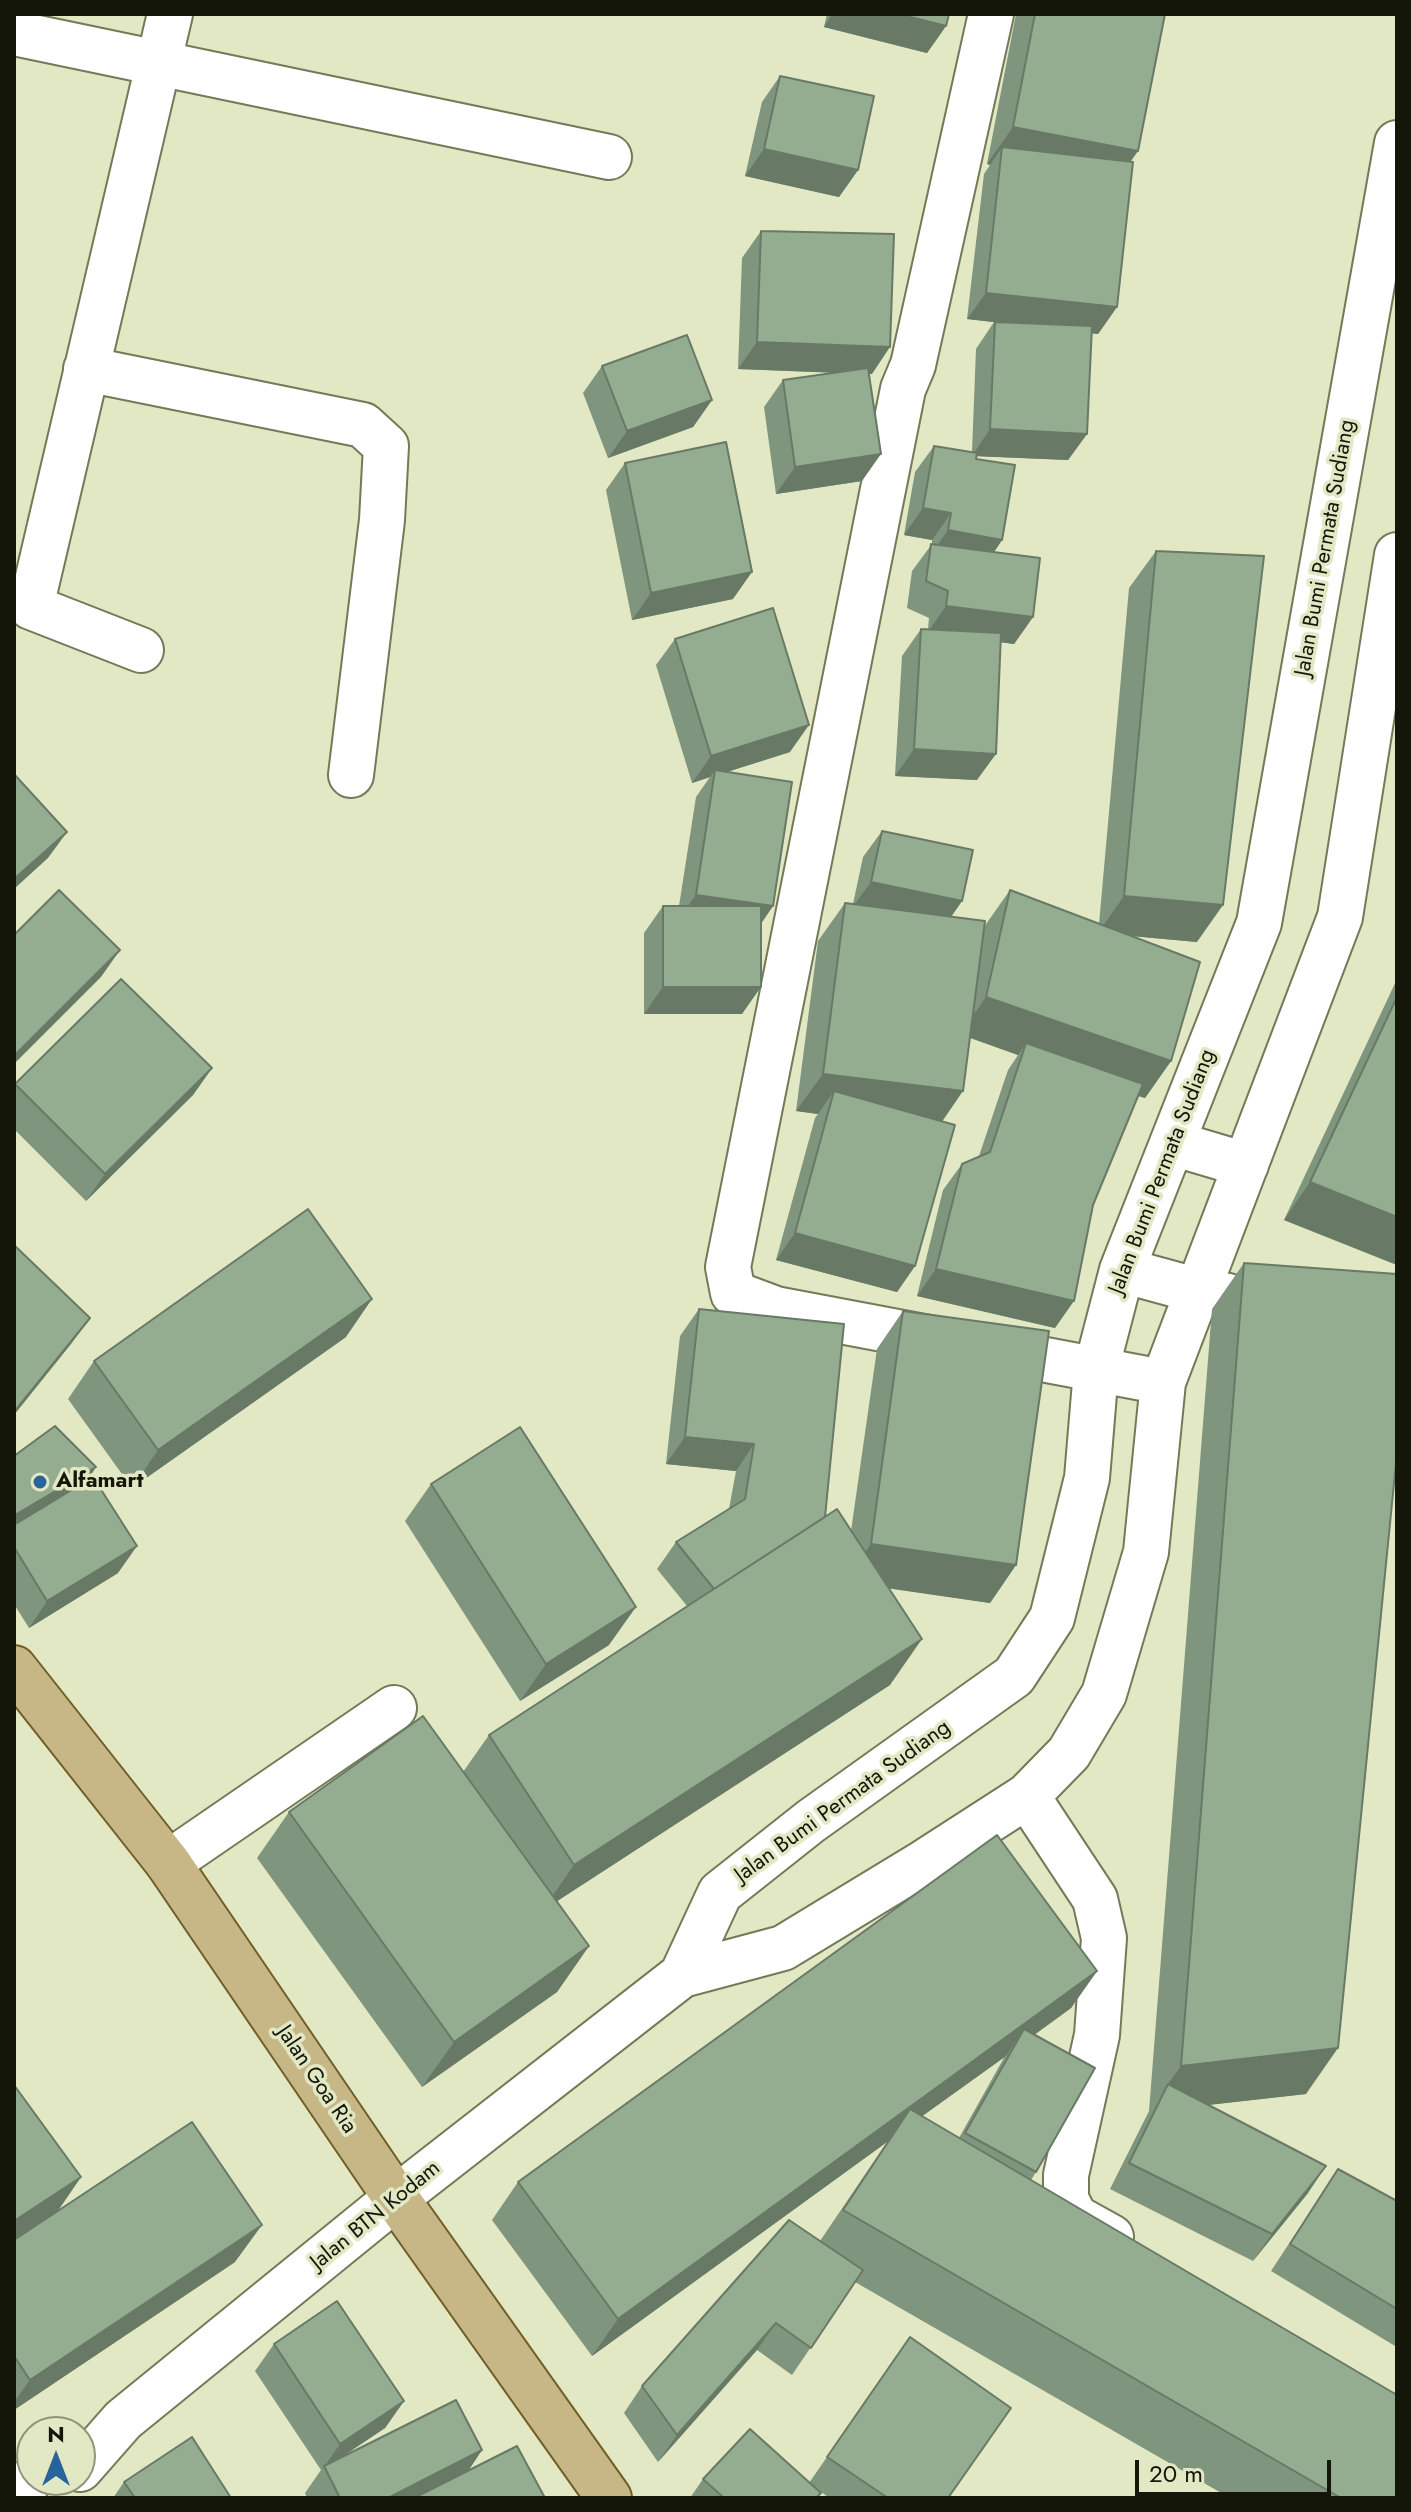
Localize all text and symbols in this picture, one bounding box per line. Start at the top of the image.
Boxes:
street label: Jalan Bumi Permata Sudiang [1290,418,1362,678]
street label: Jalan Bumi Permata Sudiang [1104,1046,1222,1298]
place label: Alfamart [56,1469,143,1495]
marker: Alfamart [31,1473,49,1491]
street label: Jalan Bumi Permata Sudiang [730,1715,956,1889]
street label: Jalan Goa Ria [270,2021,362,2139]
street label: Jalan BTN Kodam [306,2156,446,2276]
north arrow [16,2416,96,2496]
text: N [47,2418,65,2450]
scale bar [1139,2444,1335,2494]
text: 20 m [1149,2456,1203,2491]

